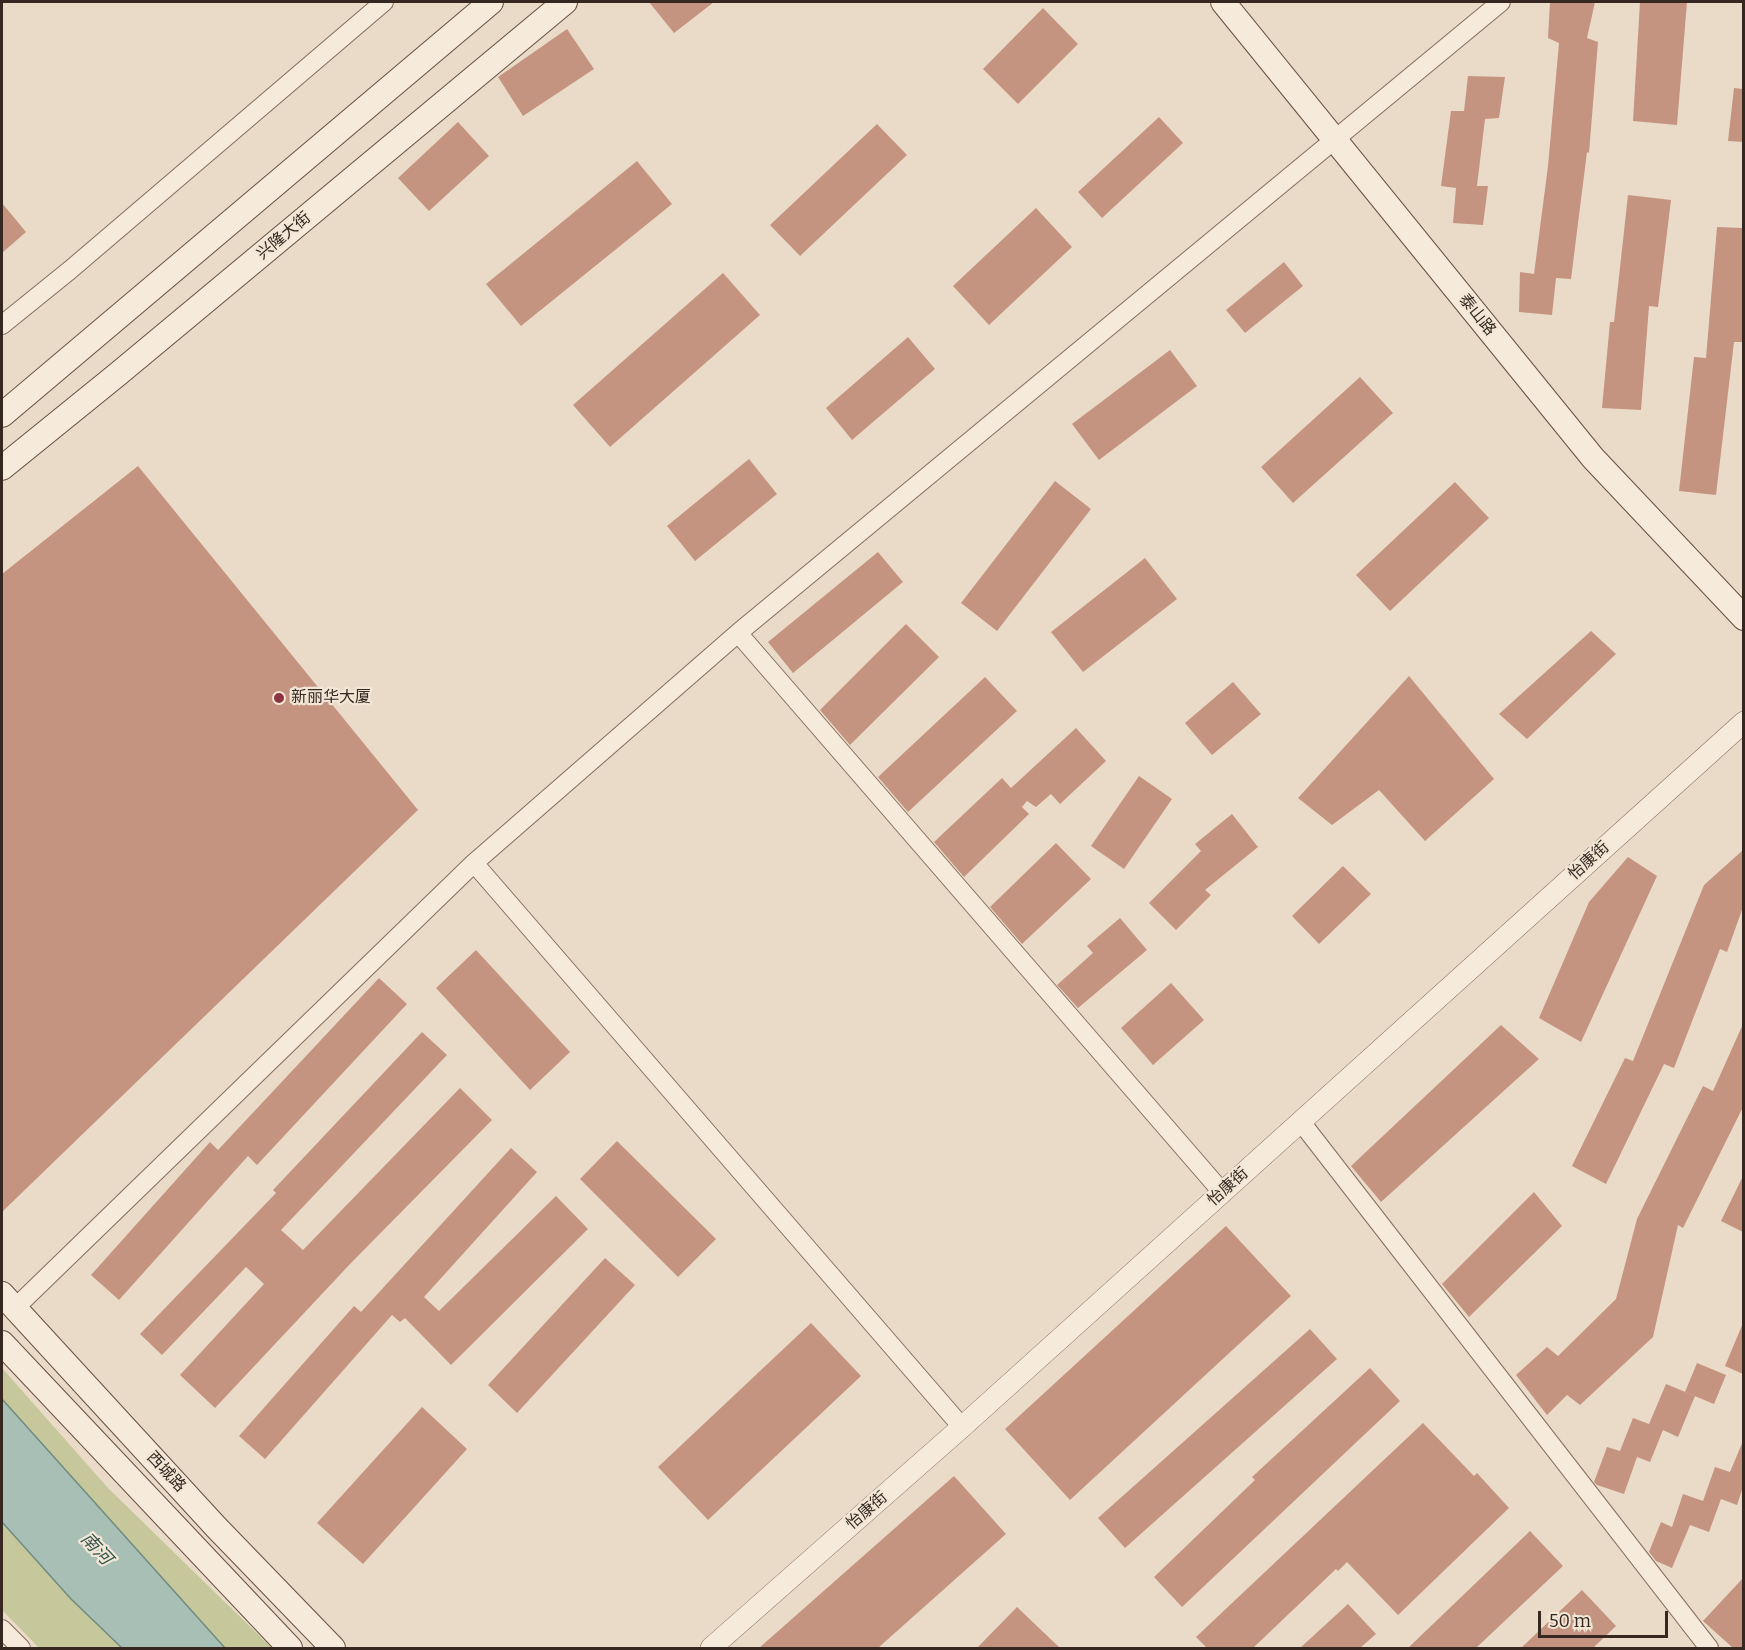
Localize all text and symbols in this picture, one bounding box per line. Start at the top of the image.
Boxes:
street label: 兴隆大街 [253,208,315,264]
street label: 泰山路 [1454,290,1500,340]
place label: 新丽华大厦 [291,688,371,708]
marker: 新丽华大厦 [272,691,286,705]
street label: 怡康街 [1565,838,1613,884]
street label: 怡康街 [1204,1164,1252,1210]
street label: 西城路 [143,1448,189,1496]
street label: 怡康街 [843,1488,891,1534]
water label: 南河 [76,1528,116,1570]
scale bar [1541,1599,1672,1637]
text: 50 m [1549,1610,1591,1632]

